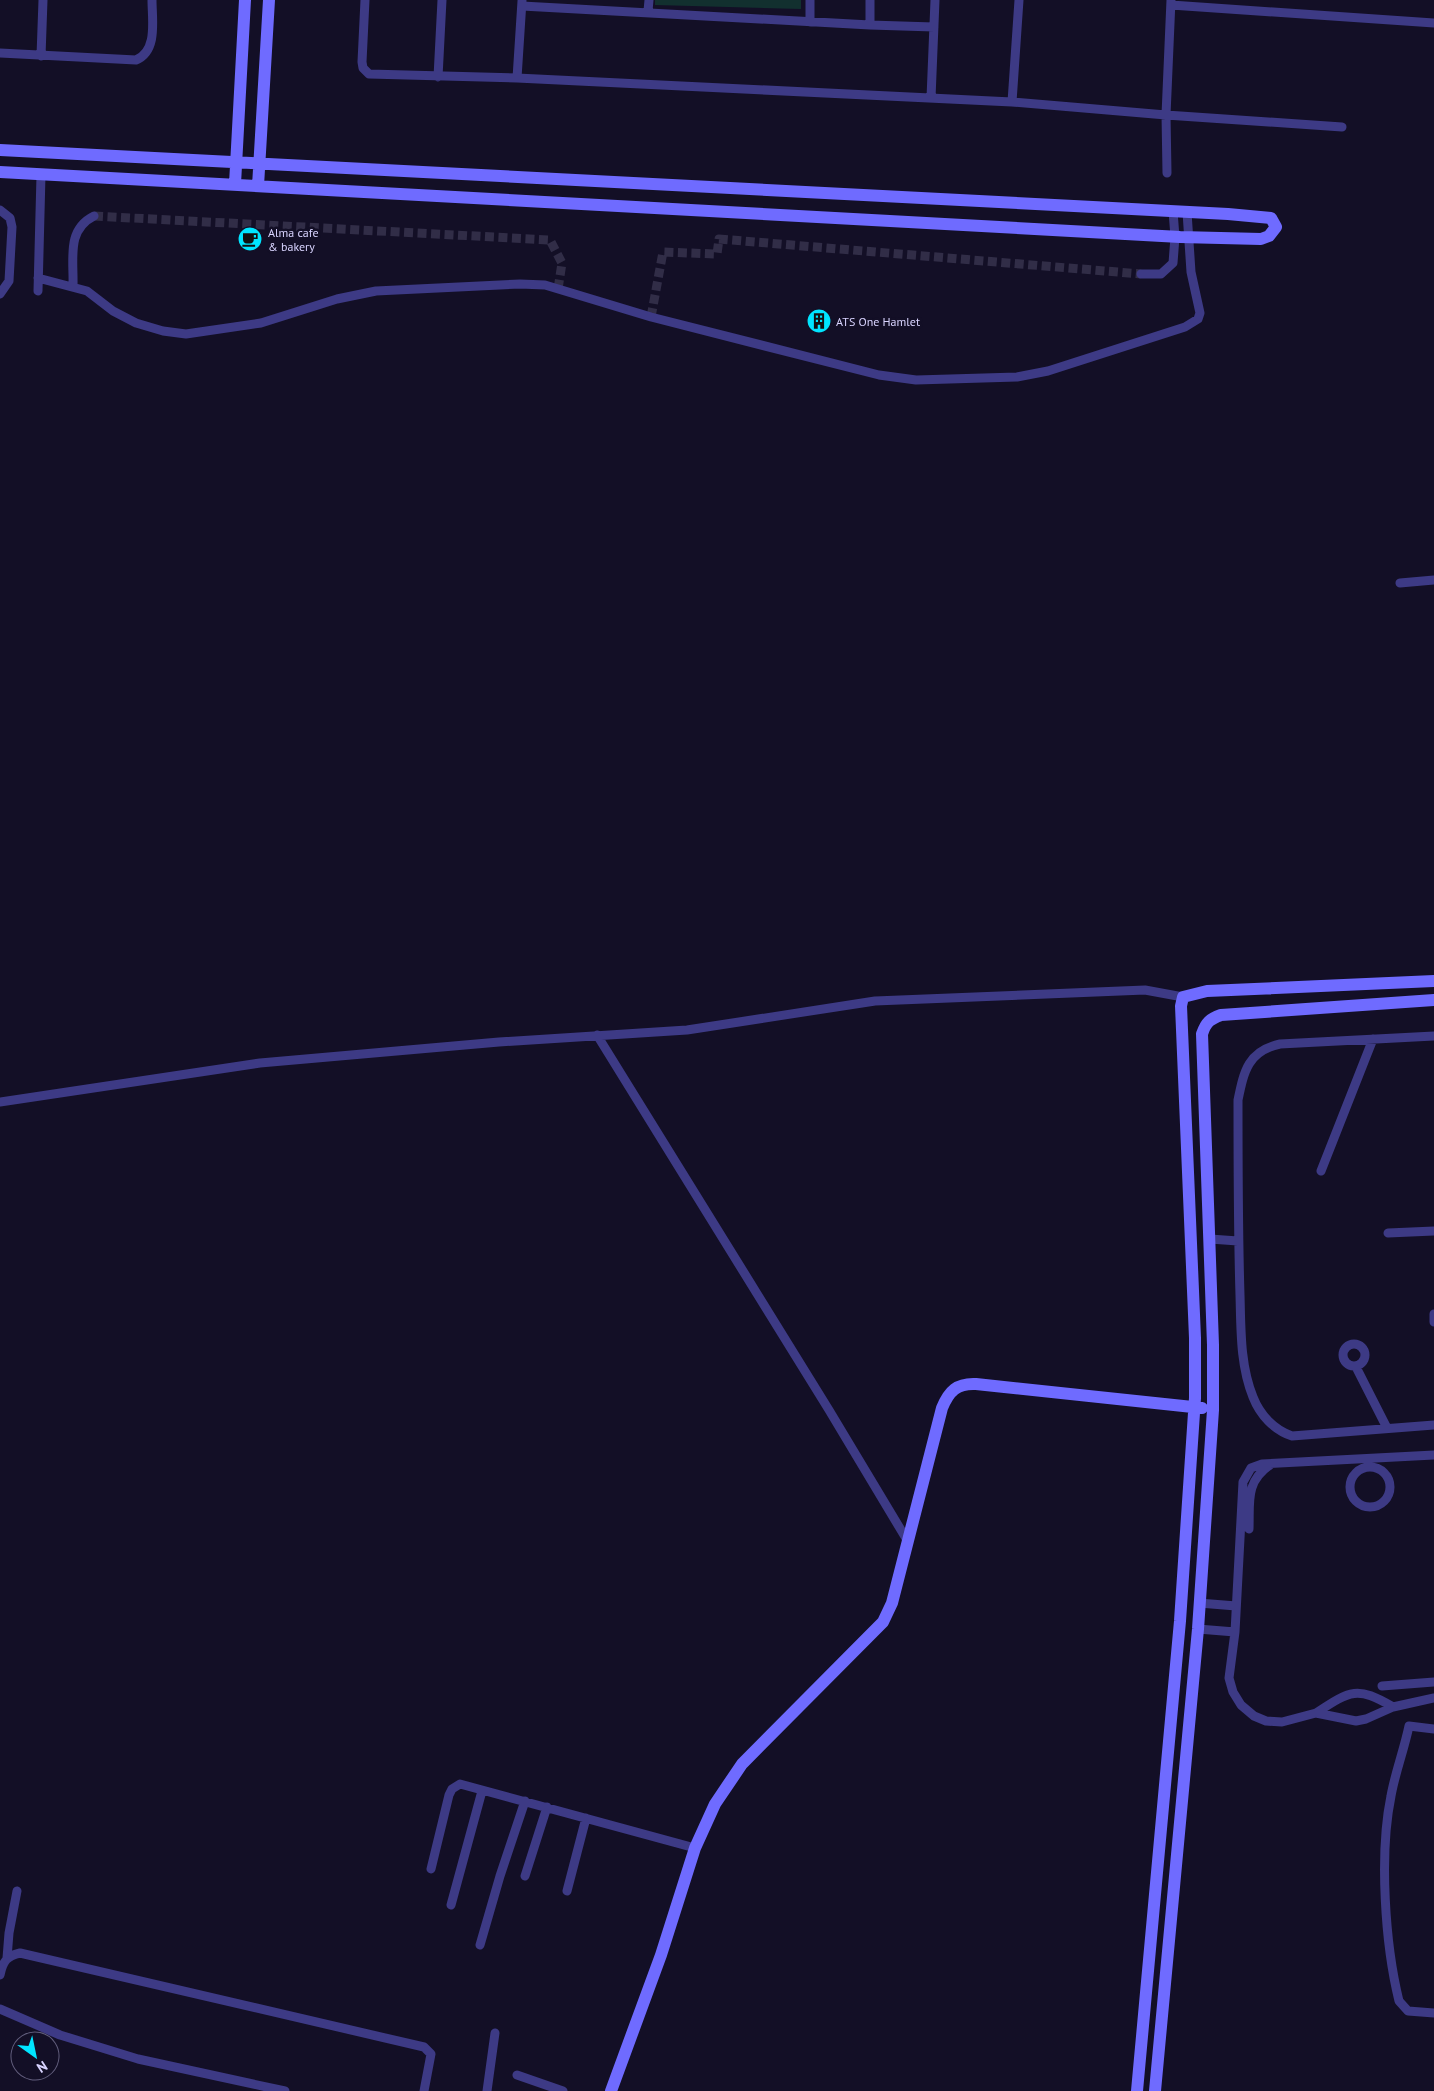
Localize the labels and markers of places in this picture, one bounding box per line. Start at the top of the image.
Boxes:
place label: Alma cafe & bakery [268,225,319,254]
cafe icon: Alma cafe & bakery [237,226,263,252]
building icon: ATS One Hamlet [806,308,832,334]
place label: ATS One Hamlet [836,314,920,329]

